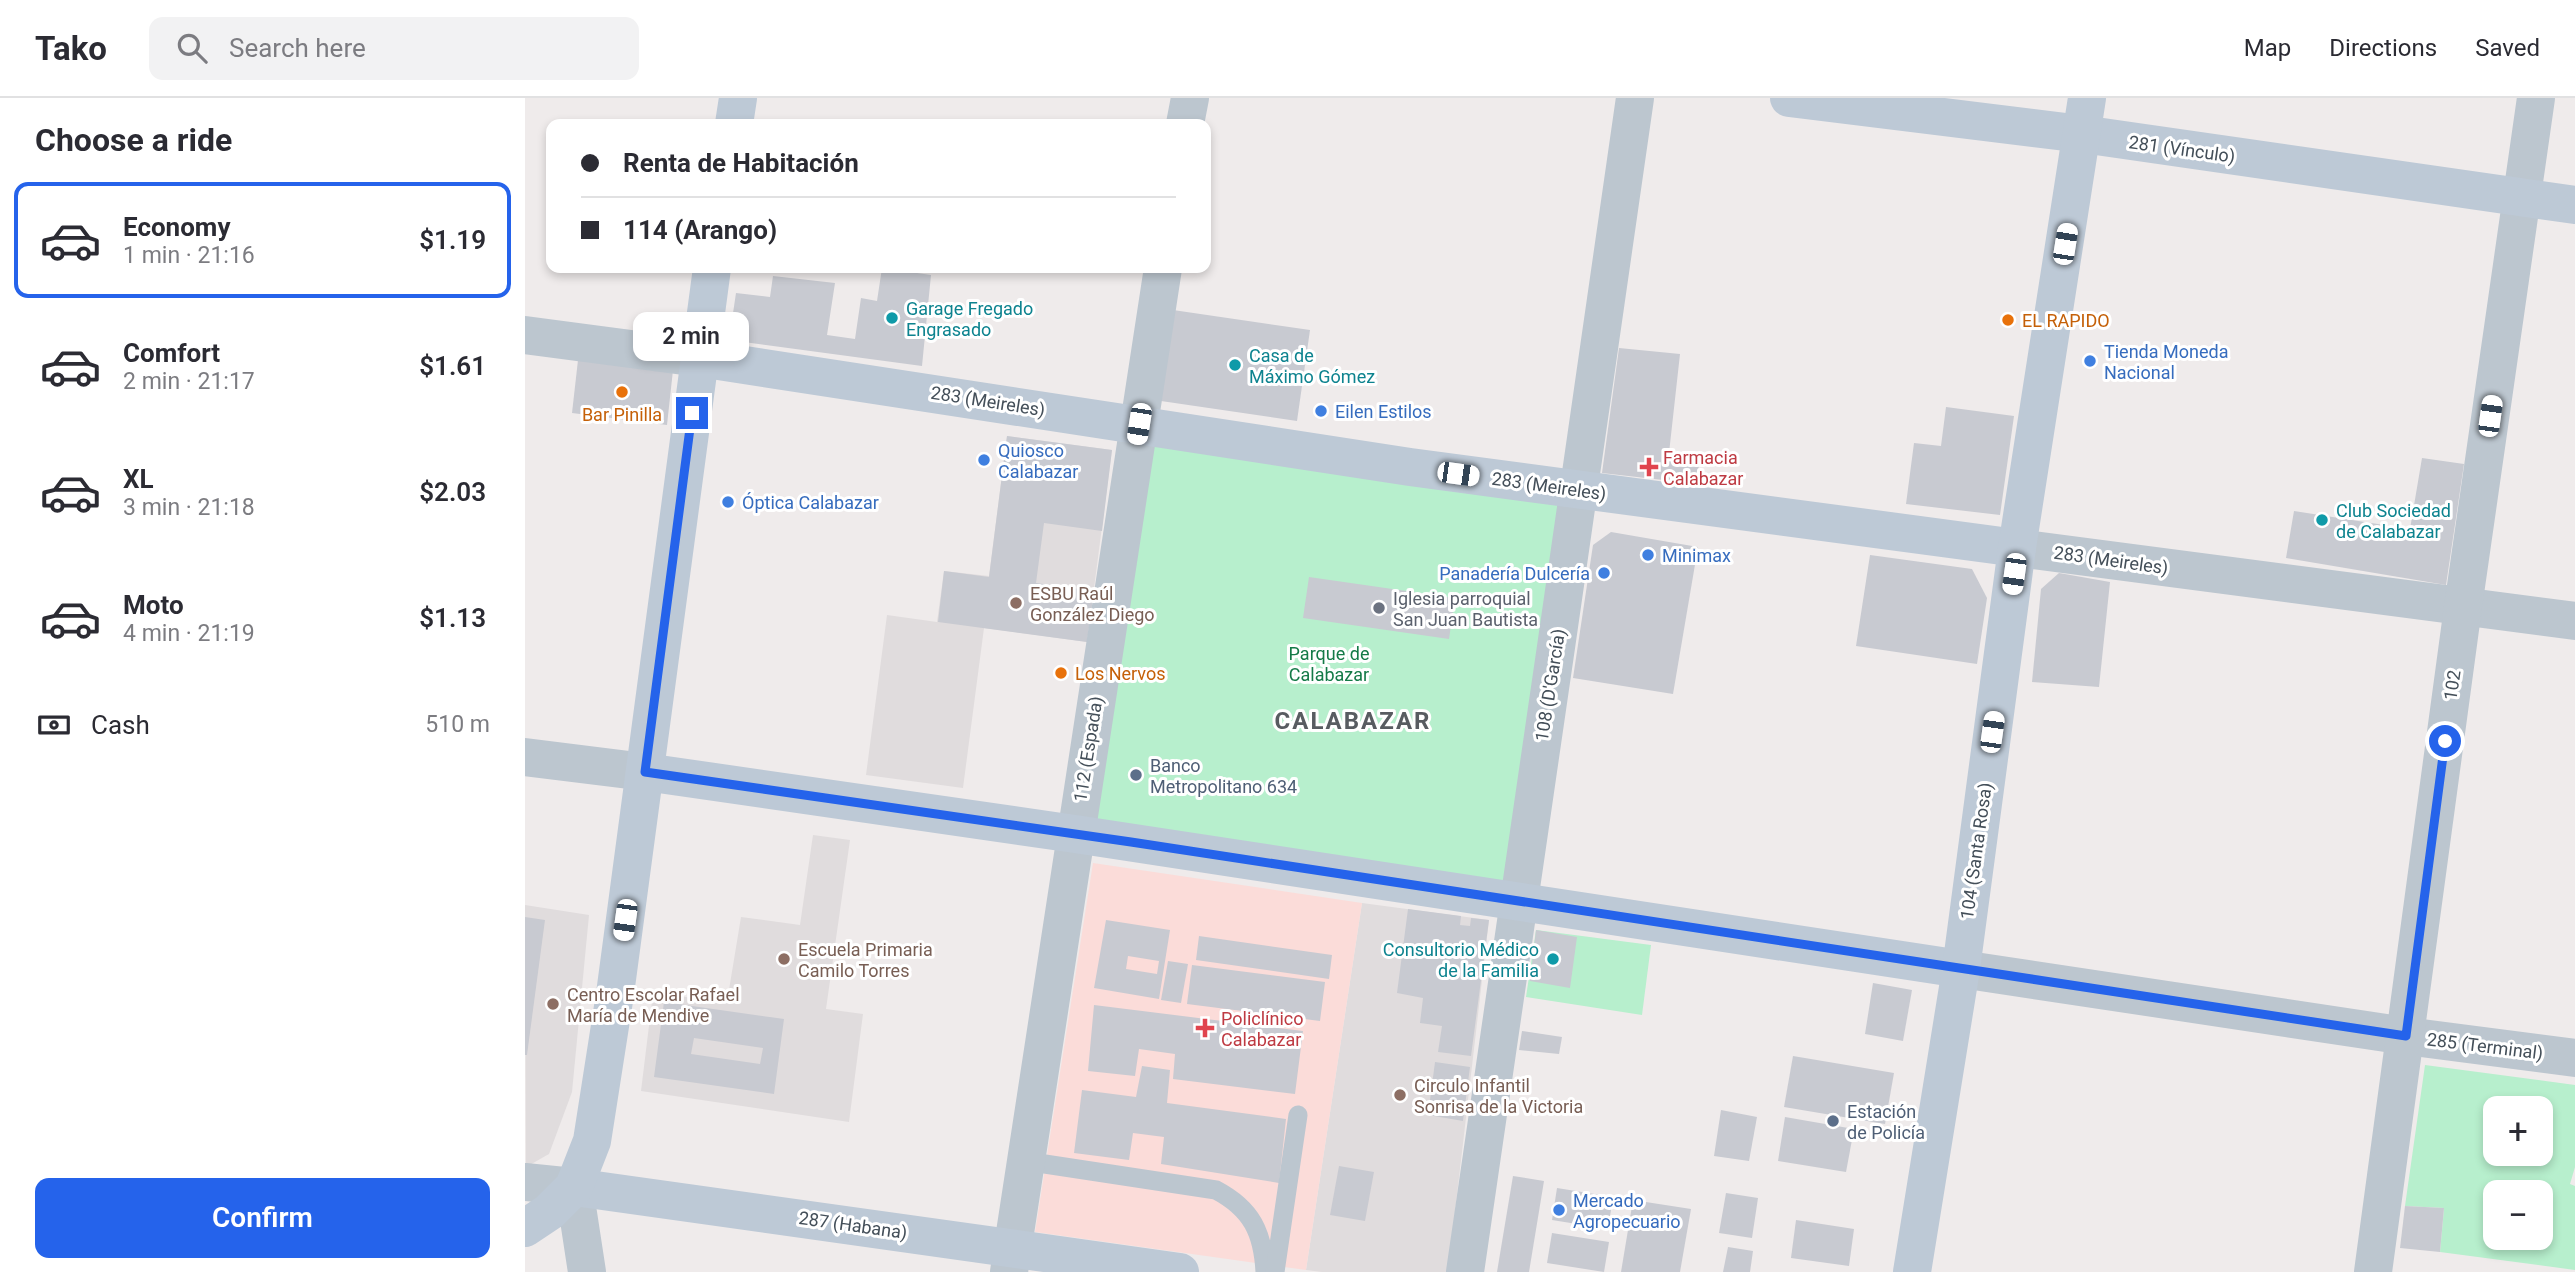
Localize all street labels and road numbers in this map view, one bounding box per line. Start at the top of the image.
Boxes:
street label: 281 (Vínculo) [2127,131,2237,168]
street label: 283 (Meireles) [929,382,1047,421]
street label: 283 (Meireles) [1490,468,1608,505]
street label: 283 (Meireles) [2052,542,2170,579]
street label: 108 (D'García) [1531,627,1570,743]
street label: 102 [2439,669,2465,701]
street label: 112 (Espada) [1069,695,1108,803]
street label: 104 (Santa Rosa) [1956,781,1997,921]
street label: 285 (Terminal) [2426,1028,2544,1065]
street label: 287 (Habana) [797,1207,909,1244]

